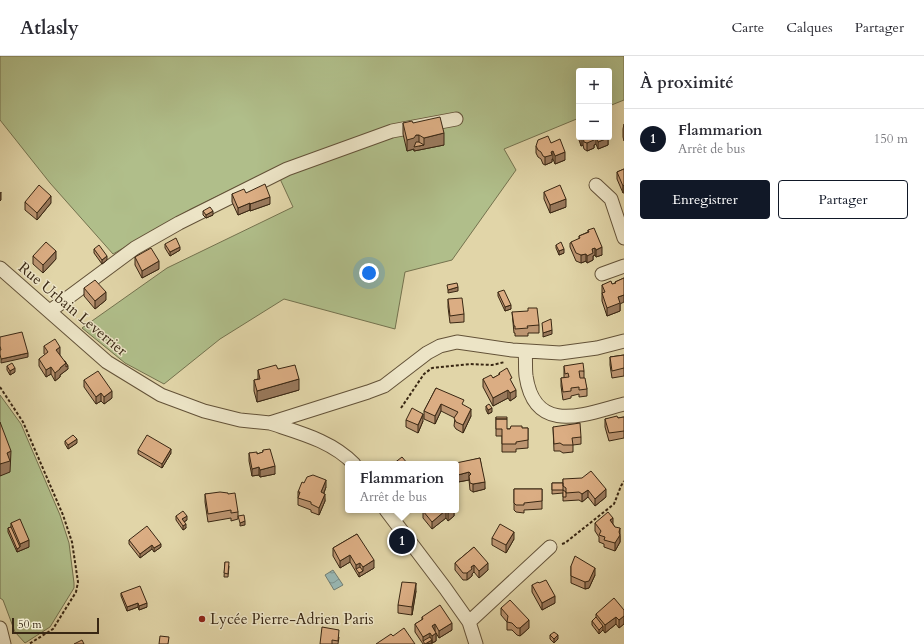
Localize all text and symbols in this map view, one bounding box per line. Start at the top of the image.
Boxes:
text: Atlasly [20,15,79,41]
text: Carte [732,18,764,37]
text: Calques [786,18,833,37]
text: Partager [855,18,904,37]
map controls [576,68,612,140]
button: + [576,68,612,104]
text: À proximité [640,71,734,94]
button: − [576,104,612,140]
text: Flammarion [678,120,762,140]
text: 1 [650,130,656,148]
text: 150 m [874,130,908,148]
text: Arrêt de bus [678,140,745,158]
button: Enregistrer [640,180,770,219]
button: Partager [778,180,908,219]
street label: Rue Urbain Leverrier [14,258,132,361]
your location [359,263,379,283]
popup [345,461,459,513]
text: Flammarion [360,468,444,488]
text: Arrêt de bus [360,488,427,506]
pin: 1 [389,526,415,556]
place label: Lycée Pierre-Adrien Paris [210,609,374,629]
marker: Lycée Pierre-Adrien Paris [197,614,207,624]
scale bar [12,616,99,635]
text: 50 m [18,617,42,632]

